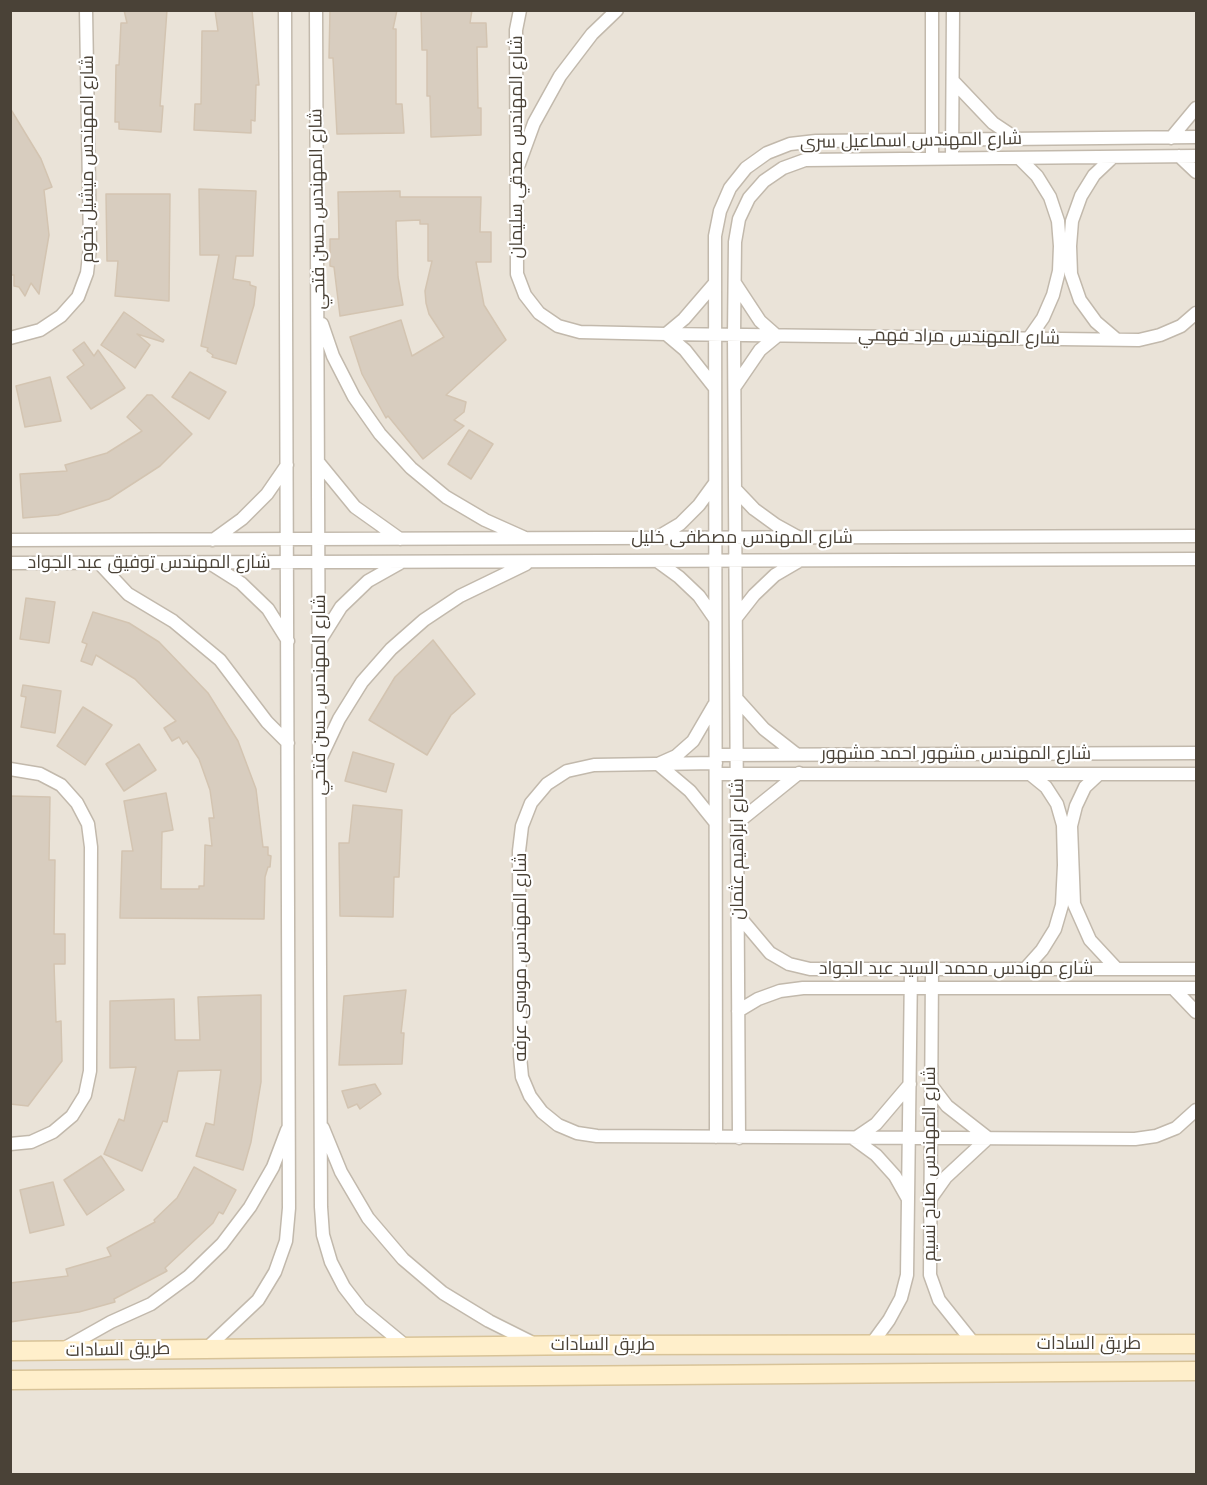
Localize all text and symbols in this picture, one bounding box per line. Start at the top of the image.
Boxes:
street label: شارع المهندس صدقي سليمان [506,35,528,259]
street label: شارع المهندس ميشيل بخوم [77,55,99,263]
street label: شارع المهندس حسن فتحي [305,108,331,310]
street label: شارع المهندس اسماعيل سرى [800,128,1022,154]
street label: شارع المهندس مراد فهمي [858,324,1060,350]
street label: شارع المهندس مصطفى خليل [631,527,853,549]
street label: شارع المهندس توفيق عبد الجواد [27,552,271,574]
street label: شارع المهندس حسن فتحي [309,594,331,796]
street label: شارع المهندس مشهور احمد مشهور [821,743,1091,765]
street label: شارع ابراهيم عثمان [727,778,749,920]
street label: شارع المهندس موسى عرفه [510,853,532,1061]
street label: شارع مهندس محمد السيد عبد الجواد [819,958,1093,980]
street label: شارع المهندس صلاح نسيم [919,1066,941,1262]
street label: طريق السادات [1037,1333,1141,1355]
street label: طريق السادات [551,1334,655,1356]
street label: طريق السادات [66,1338,170,1362]

